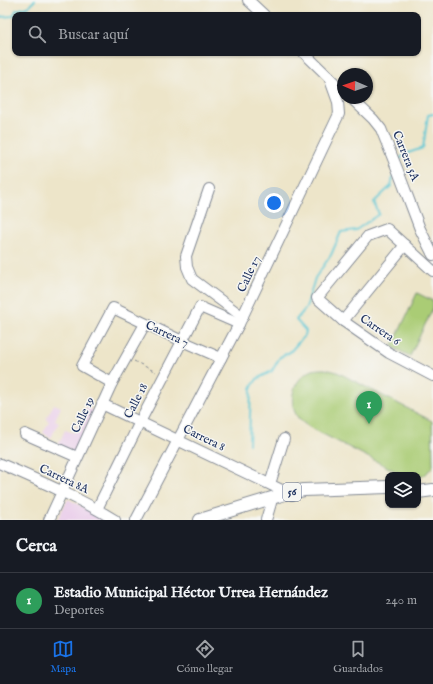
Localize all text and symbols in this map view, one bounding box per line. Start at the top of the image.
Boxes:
search box [12,12,421,56]
icon: search [26,23,48,45]
text: Buscar aquí [58,25,128,44]
north arrow [337,68,373,104]
street label: Carrera 5A [389,129,423,184]
your location [264,193,284,213]
street label: Calle 17 [234,253,264,295]
street label: Carrera 6 [357,311,404,349]
street label: Carrera 7 [143,317,191,351]
street label: Calle 18 [121,381,151,421]
pin: 1 [356,391,382,424]
street label: Calle 19 [68,395,98,435]
street label: Carrera 8 [180,421,228,455]
street label: Carrera 8A [37,461,92,497]
map controls [385,472,421,508]
button: layers [385,472,421,508]
road number: 56 [283,483,301,501]
text: Cerca [16,536,57,557]
text: Estadio Municipal Héctor Urrea Hernández [54,583,328,602]
text: 1 [27,592,31,609]
text: 240 m [385,592,417,609]
text: Deportes [54,602,104,619]
tab: Mapa [50,638,76,676]
tab: Cómo llegar [176,638,233,676]
tab: Guardados [333,638,383,676]

